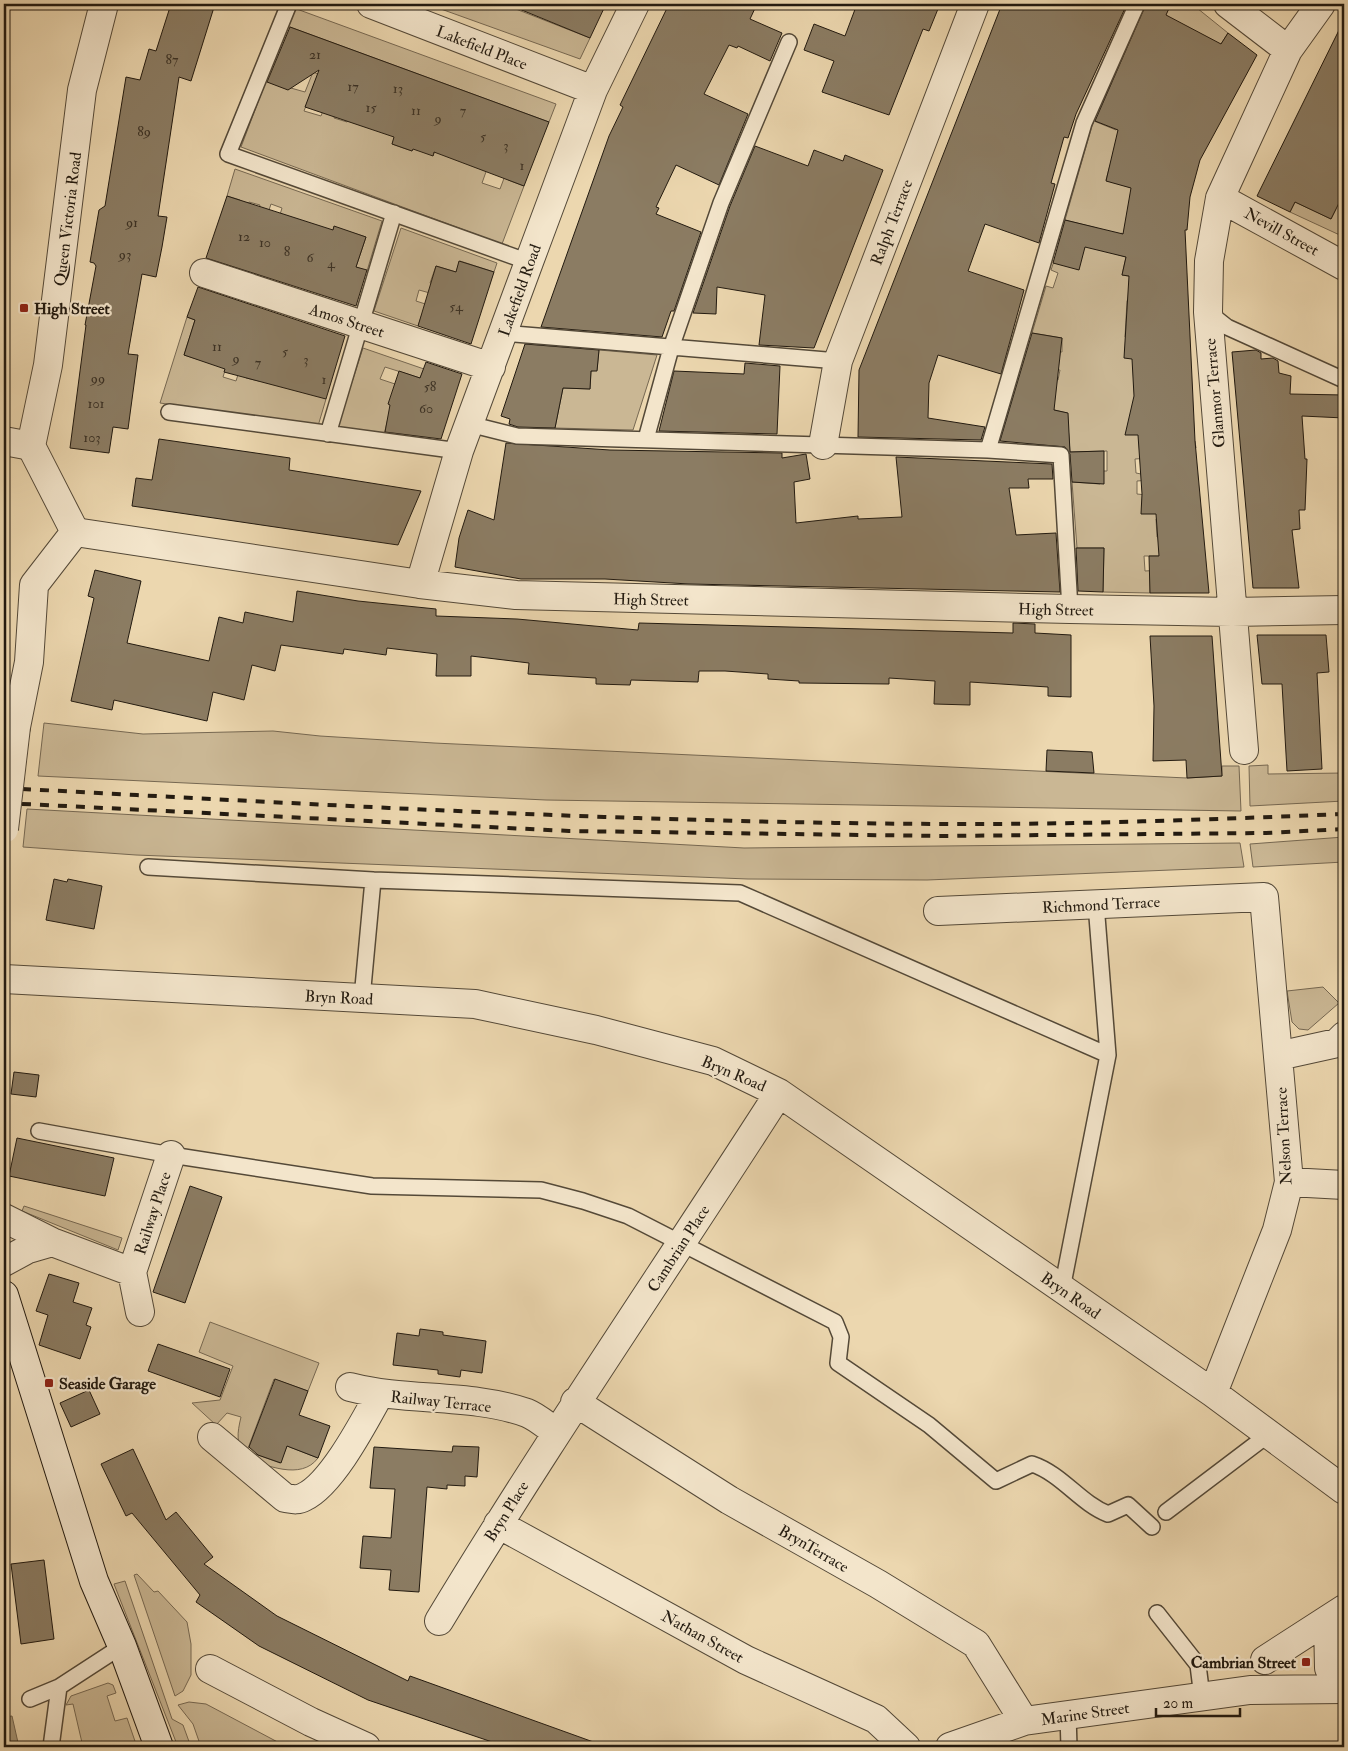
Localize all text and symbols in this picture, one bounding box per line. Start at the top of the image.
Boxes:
street label: Lakefield Place [433,21,530,75]
house number: 21 [309,46,321,63]
house number: 87 [166,51,179,68]
house number: 17 [347,78,359,95]
house number: 13 [393,80,403,97]
house number: 15 [365,99,377,116]
house number: 11 [411,102,421,119]
house number: 7 [460,102,467,119]
house number: 9 [433,110,442,127]
house number: 89 [137,123,151,140]
house number: 5 [480,128,487,145]
house number: 3 [503,137,509,154]
street label: Queen Victoria Road [50,151,86,287]
house number: 1 [520,157,525,174]
street label: Ralph Terrace [866,176,918,268]
street label: Nevill Street [1241,203,1322,260]
house number: 91 [125,214,138,231]
house number: 12 [238,228,250,245]
house number: 10 [259,234,271,251]
street label: Lakefield Road [494,241,546,339]
house number: 8 [284,243,291,260]
house number: 93 [118,246,131,263]
house number: 6 [306,249,314,266]
house number: 4 [327,255,336,272]
house number: 54 [449,298,464,315]
place label: High Street [34,299,110,320]
street label: Amos Street [306,299,387,342]
marker: High Street [18,302,30,314]
street label: Glanmor Terrace [1200,337,1230,449]
house number: 11 [212,338,222,355]
house number: 5 [282,343,289,360]
house number: 9 [231,350,240,367]
house number: 3 [303,351,309,368]
house number: 7 [255,354,262,371]
house number: 99 [90,370,105,387]
house number: 1 [322,371,327,388]
house number: 58 [424,378,437,395]
house number: 101 [87,395,105,412]
house number: 60 [419,400,433,417]
house number: 103 [83,429,101,446]
street label: High Street [613,589,689,611]
street label: High Street [1018,599,1094,621]
street label: Richmond Terrace [1042,892,1161,918]
street label: Bryn Road [304,986,374,1010]
street label: Bryn Road [698,1051,769,1097]
street label: Nelson Terrace [1271,1086,1297,1185]
street label: Railway Place [130,1169,176,1257]
street label: Cambrian Place [643,1201,715,1296]
street label: Bryn Road [1037,1268,1104,1324]
place label: Seaside Garage [59,1374,156,1395]
marker: Seaside Garage [43,1377,55,1389]
street label: Railway Terrace [390,1387,493,1417]
street label: Bryn Place [480,1477,534,1546]
street label: BrynTerrace [775,1521,853,1577]
street label: Nathan Street [658,1606,747,1668]
place label: Cambrian Street [1191,1653,1297,1673]
marker: Cambrian Street [1300,1656,1312,1668]
scale bar [1156,1686,1239,1718]
text: 20 m [1163,1694,1193,1713]
street label: Marine Street [1040,1698,1131,1730]

